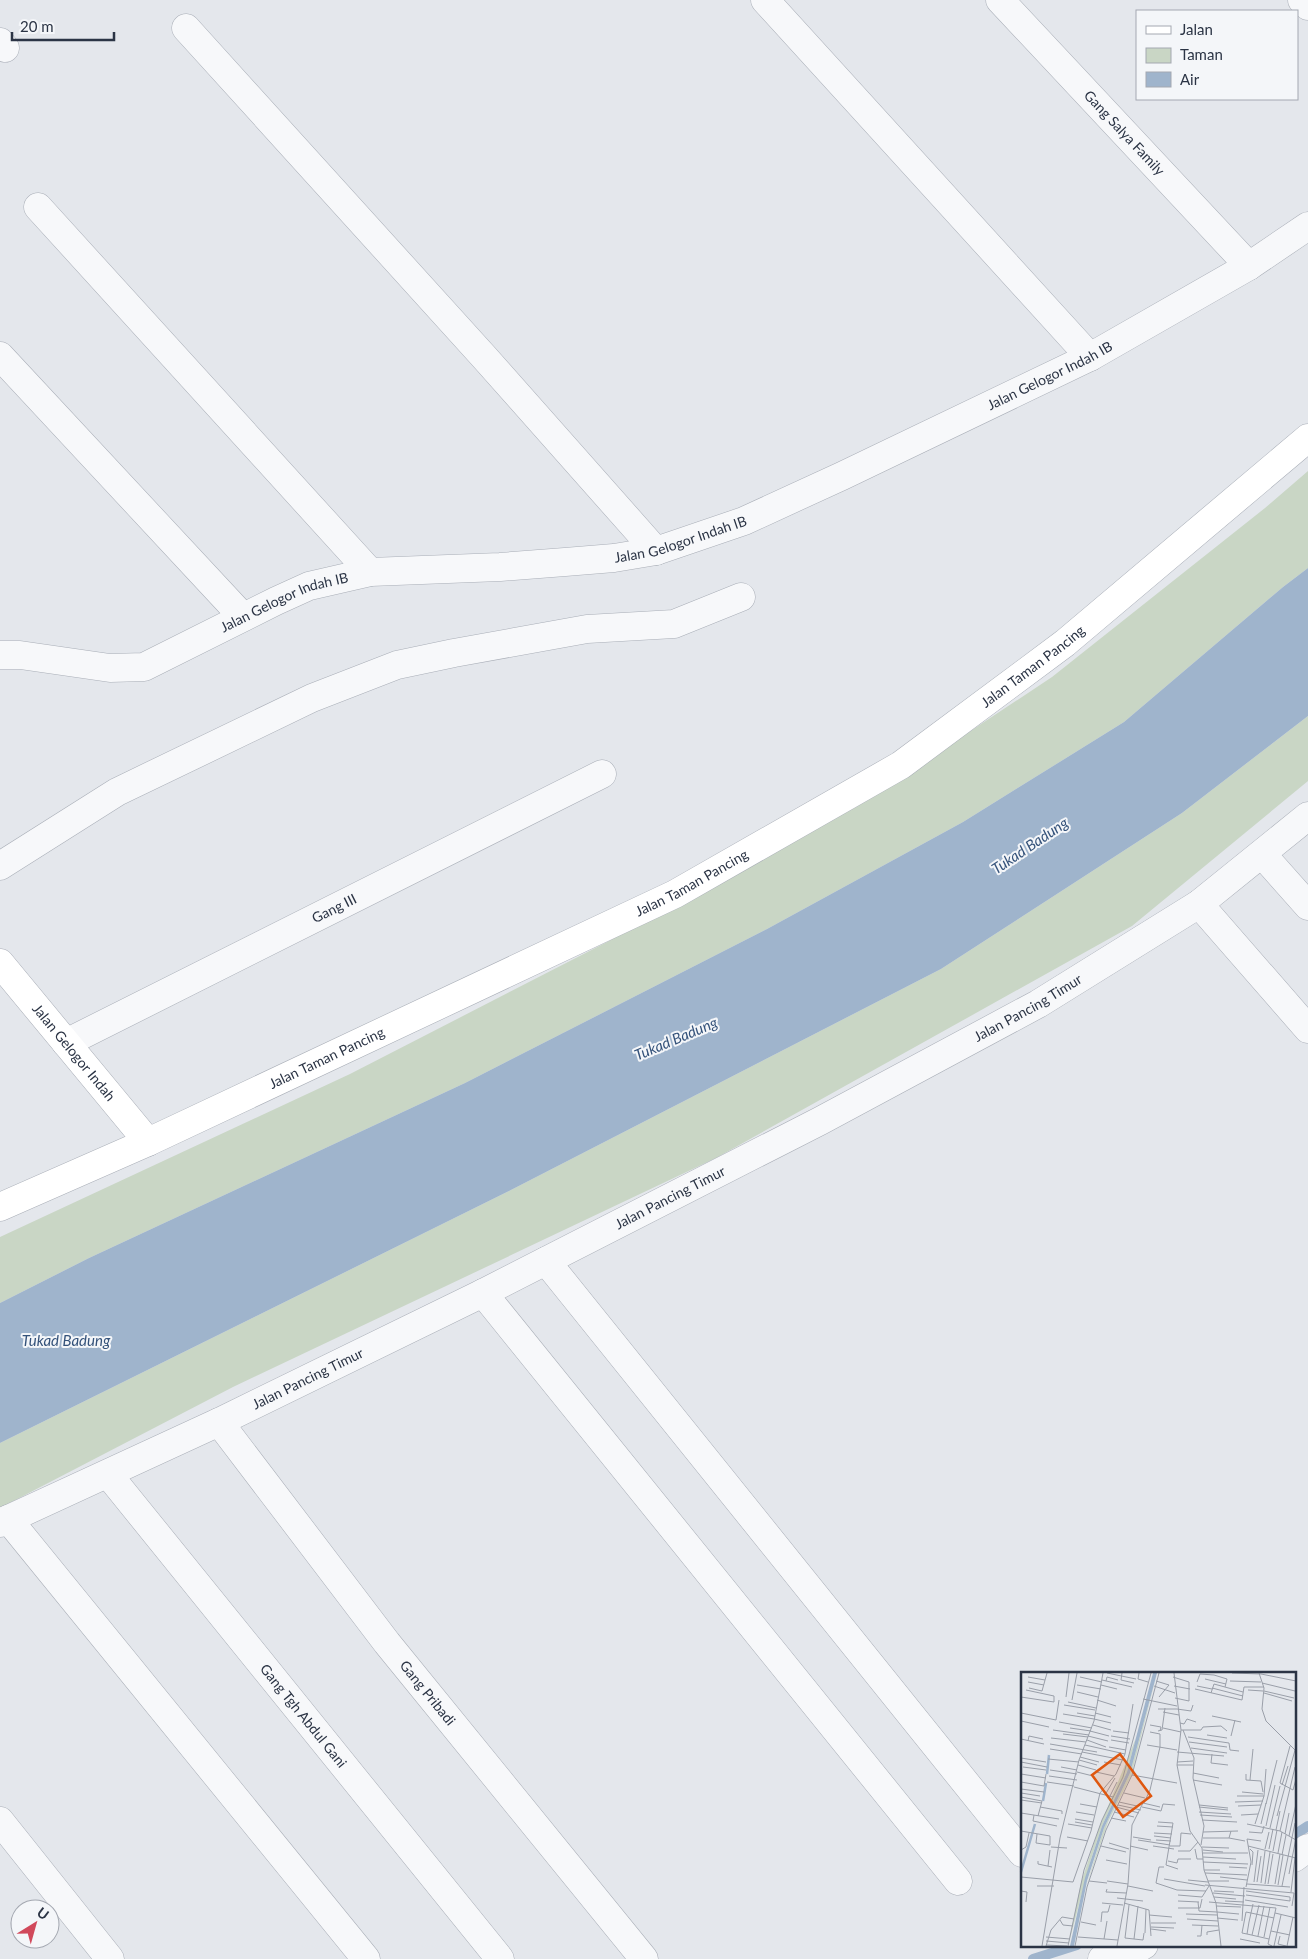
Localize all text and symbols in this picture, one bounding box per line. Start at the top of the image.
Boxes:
scale bar [12,10,115,42]
legend [1136,10,1298,100]
text: 20 m [20,17,54,35]
text: Jalan [1180,20,1213,38]
text: Taman [1180,45,1223,63]
text: Air [1180,70,1200,88]
street label: Gang Salya Family [1081,86,1169,179]
street label: Jalan Gelogor Indah IB [984,337,1115,413]
street label: Jalan Gelogor Indah IB [613,512,749,566]
street label: Jalan Gelogor Indah IB [217,568,350,636]
street label: Jalan Taman Pancing [977,621,1088,711]
water label: Tukad Badung [988,813,1072,877]
street label: Jalan Taman Pancing [632,845,751,919]
street label: Gang III [309,890,359,926]
street label: Jalan Pancing Timur [971,970,1085,1045]
street label: Jalan Gelogor Indah [29,1000,119,1104]
water label: Tukad Badung [631,1012,720,1064]
street label: Jalan Taman Pancing [266,1023,387,1092]
street label: Jalan Pancing Timur [612,1162,728,1232]
water label: Tukad Badung [22,1331,111,1349]
street label: Jalan Pancing Timur [249,1344,366,1412]
street label: Gang Pribadi [397,1657,459,1729]
street label: Gang Tgh Abdul Gani [257,1660,351,1771]
inset map [1021,1672,1296,1946]
north arrow [10,1899,60,1949]
text: U [34,1903,52,1923]

